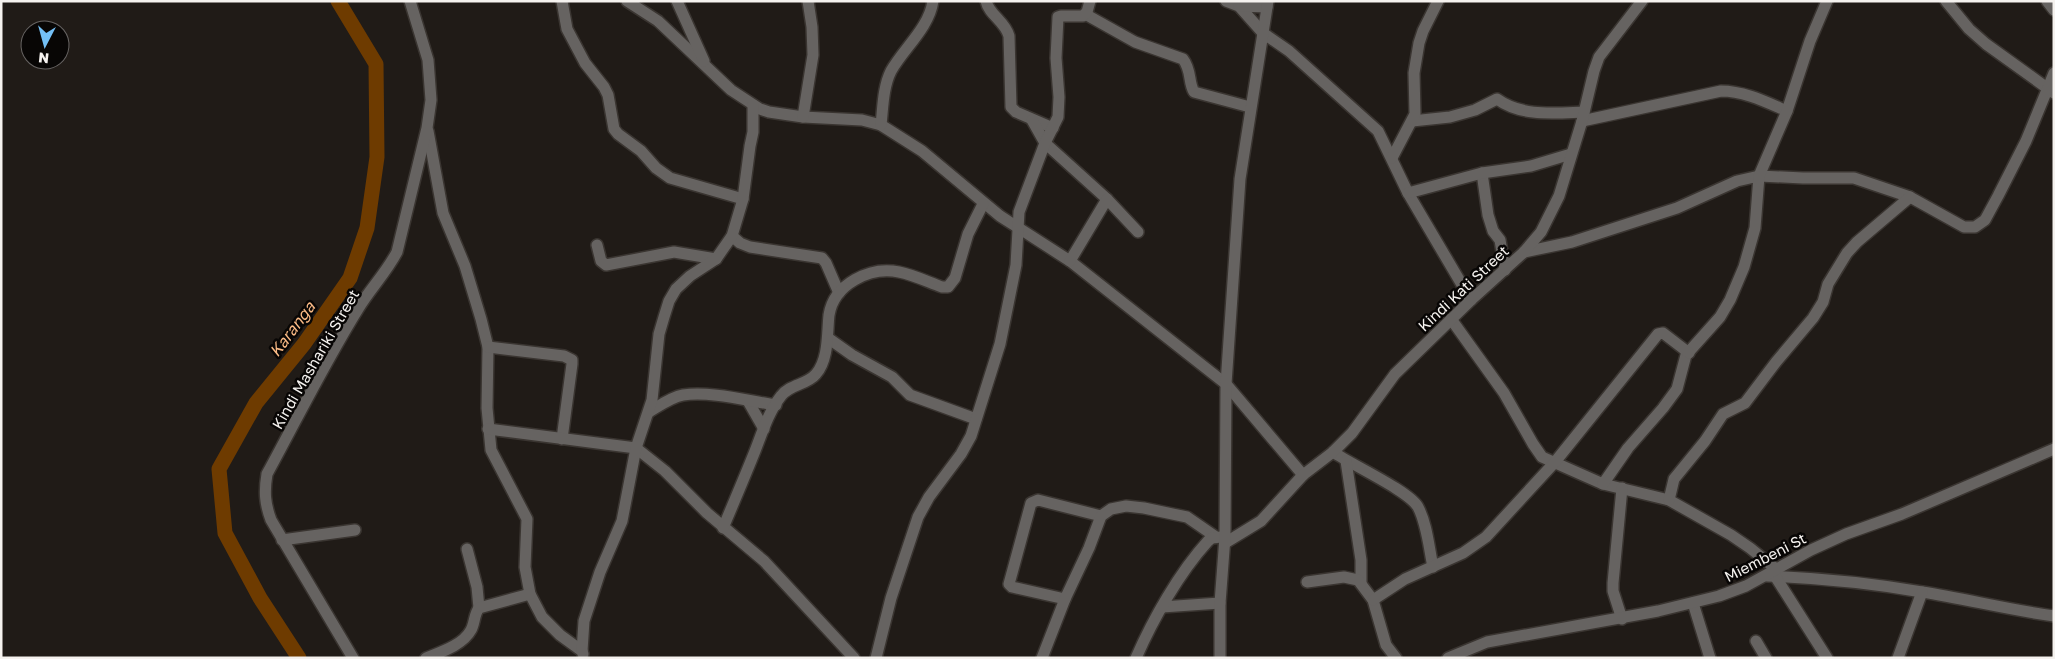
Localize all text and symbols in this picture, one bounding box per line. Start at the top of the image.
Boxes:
north arrow [20,20,70,70]
text: N [37,49,50,67]
street label: Kindi Kati Street [1414,241,1512,335]
street label: Kindi Mashariki Street [268,286,362,432]
water label: Karanga [265,297,320,360]
street label: Miembeni St [1721,529,1809,585]

